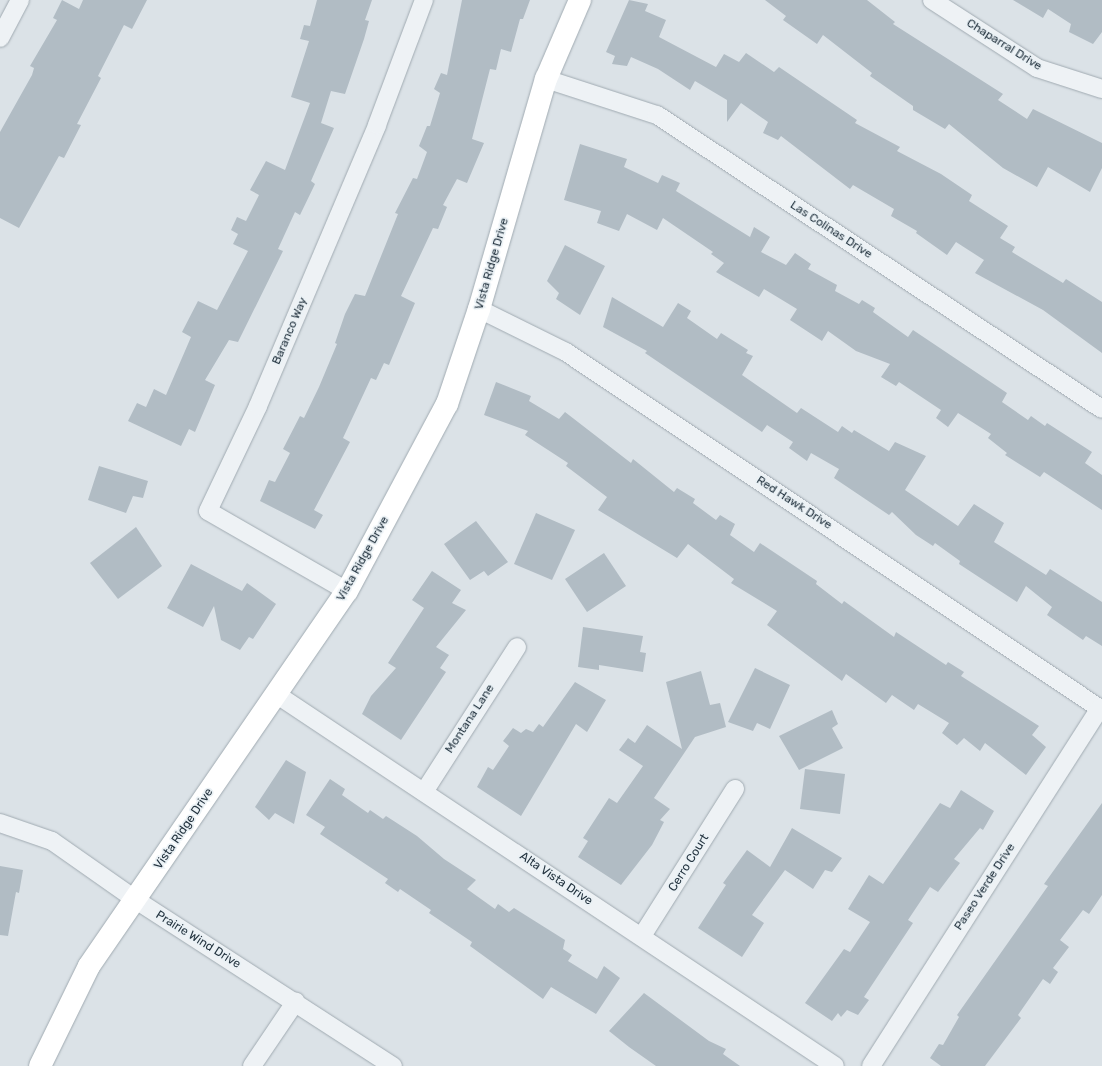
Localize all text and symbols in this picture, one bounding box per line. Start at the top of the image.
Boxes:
street label: Chaparral Drive [964,16,1044,74]
street label: Las Colinas Drive [787,198,875,262]
street label: Vista Ridge Drive [472,217,512,311]
street label: Baranco Way [269,295,311,367]
street label: Red Hawk Drive [753,473,835,533]
street label: Vista Ridge Drive [334,514,392,604]
street label: Montana Lane [442,682,498,756]
street label: Vista Ridge Drive [152,786,216,872]
street label: Cerro Court [666,832,712,894]
street label: Paseo Verde Drive [951,841,1019,933]
street label: Alta Vista Drive [517,849,595,909]
street label: Prairie Wind Drive [153,908,243,972]

